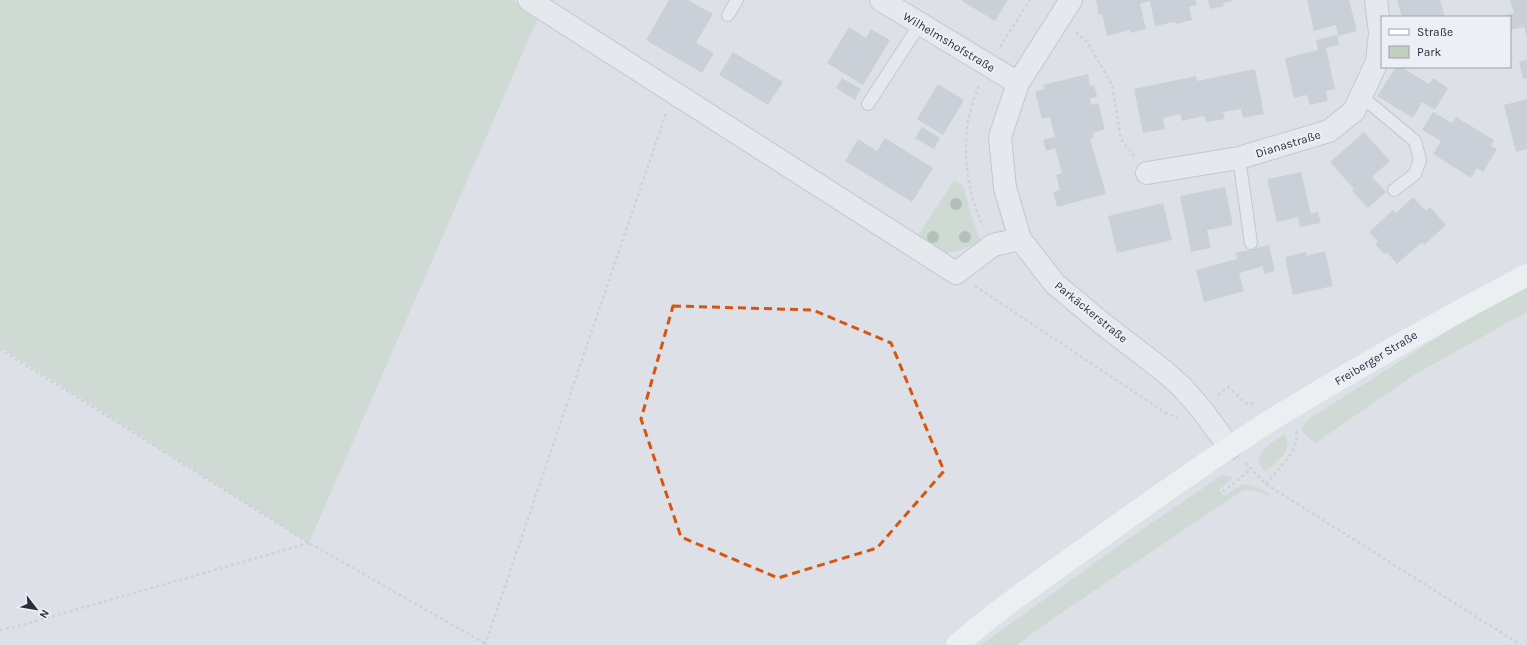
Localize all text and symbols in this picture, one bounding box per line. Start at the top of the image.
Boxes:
street label: Wilhelmshofstraße [900,9,998,75]
legend [1381,16,1511,68]
text: Straße [1417,25,1453,39]
text: Park [1417,45,1442,59]
street label: Dianastraße [1254,127,1322,161]
street label: Parkäckerstraße [1052,278,1130,346]
street label: Freiberger Straße [1332,328,1420,388]
north arrow [16,589,56,629]
text: N [37,607,52,621]

